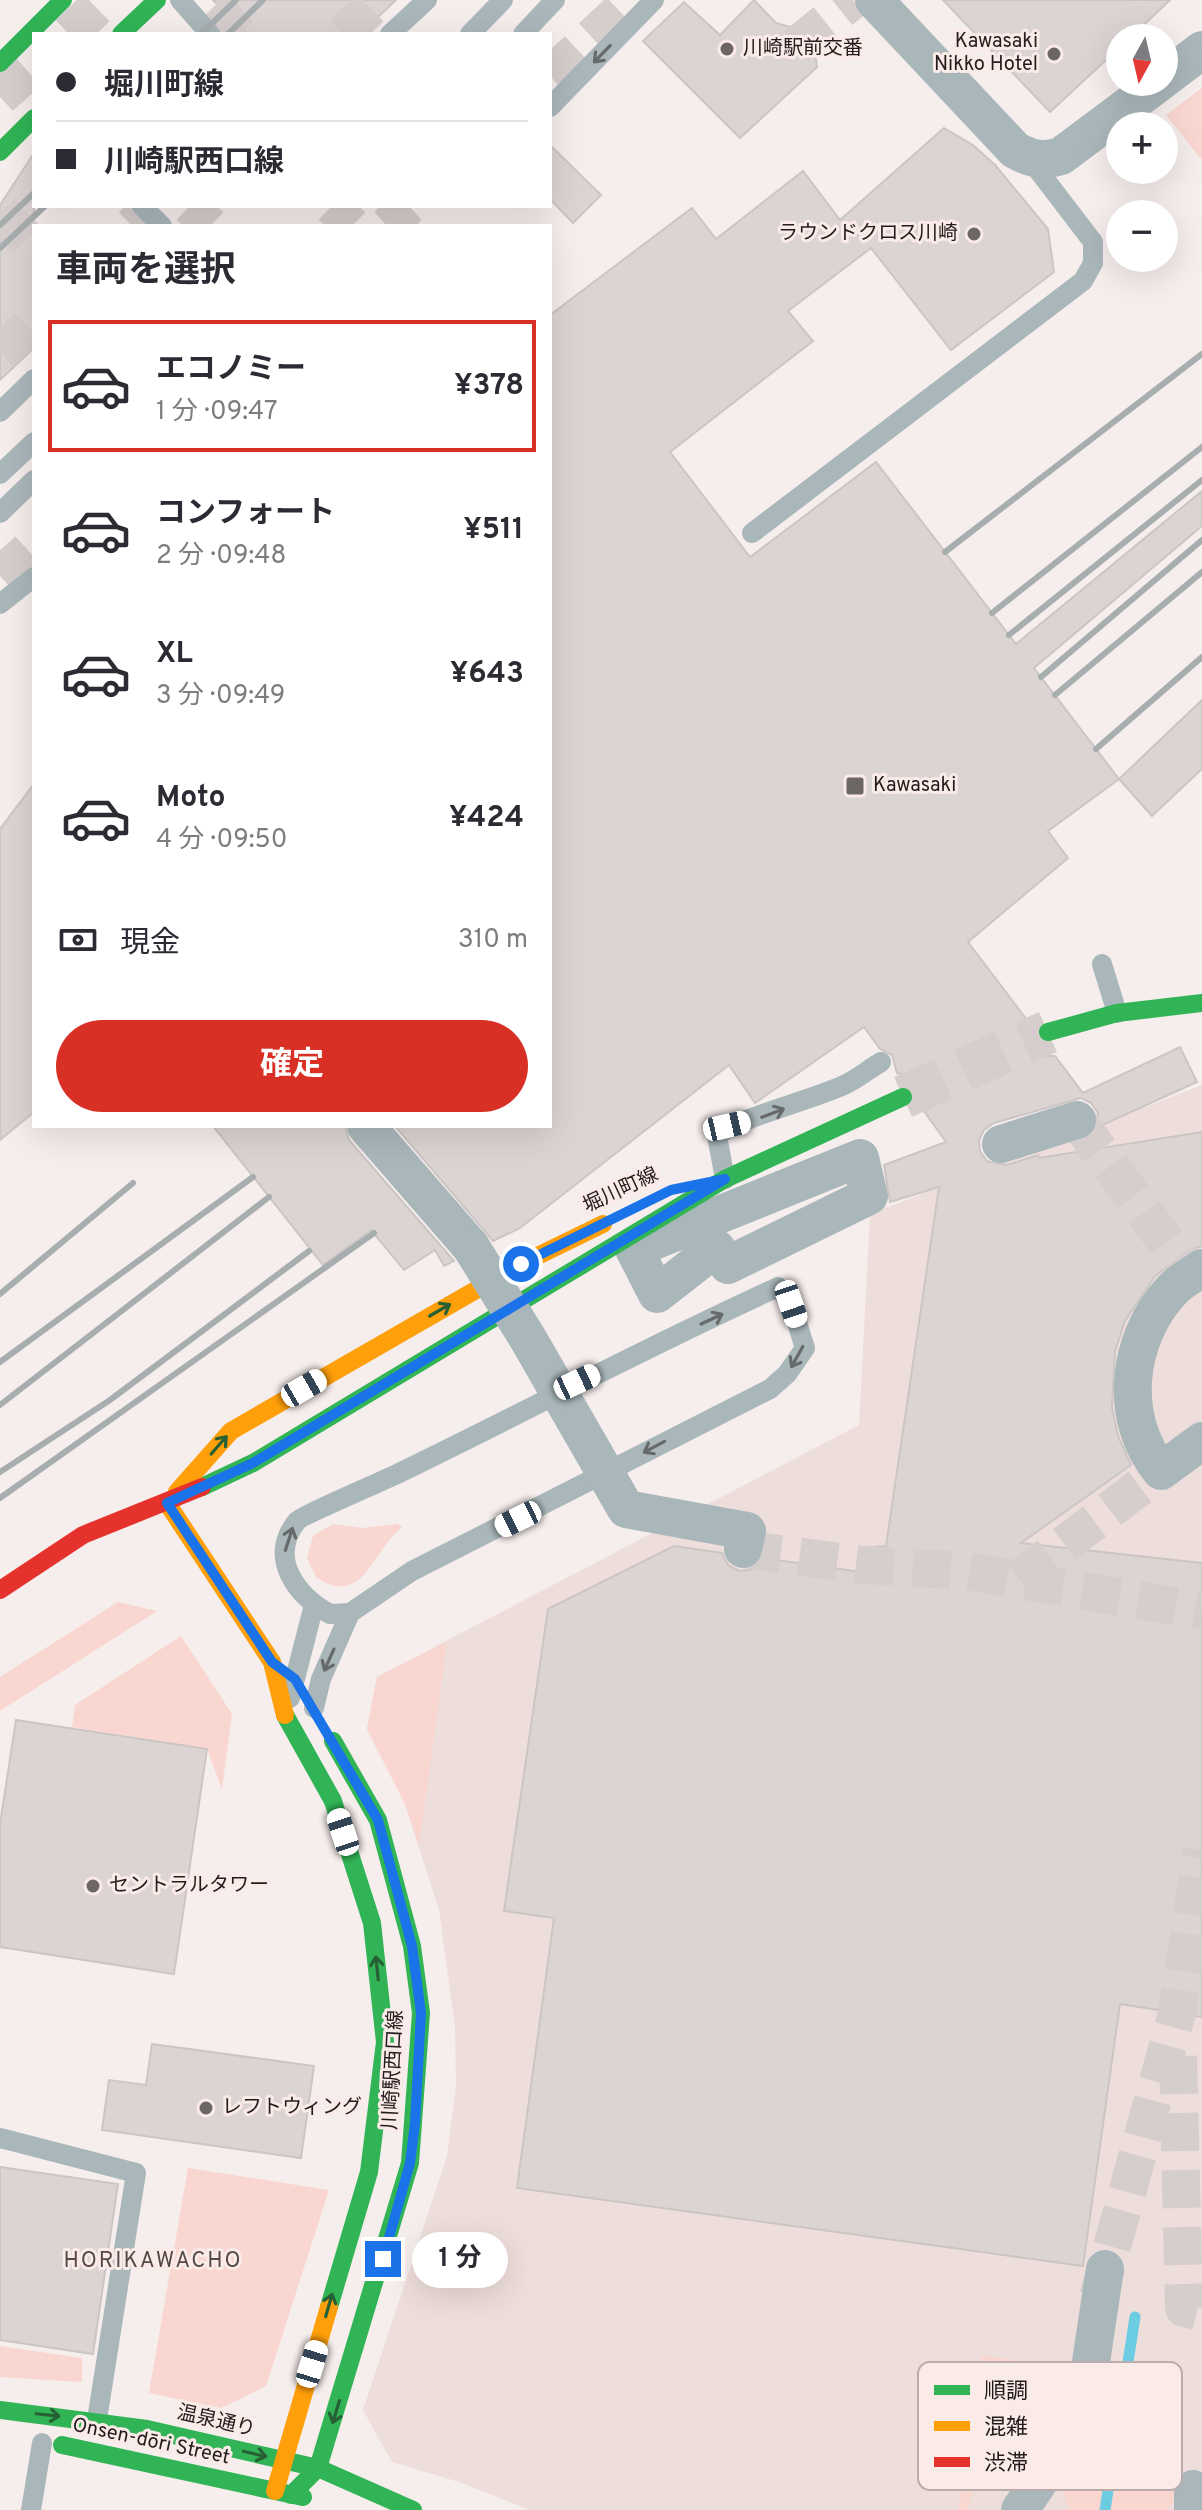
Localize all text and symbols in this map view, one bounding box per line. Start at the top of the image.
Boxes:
north arrow [1106,24,1178,96]
map controls [1106,24,1178,272]
place label: Kawasaki Nikko Hotel [934,29,1038,78]
place label: 川崎駅前交番 [743,36,863,62]
marker: 川崎駅前交番 [718,40,736,58]
one-way arrow [593,43,612,63]
marker: Kawasaki Nikko Hotel [1045,45,1063,63]
text: 堀川町線 [104,68,224,105]
button: + [1106,112,1178,184]
text: 川崎駅西口線 [104,145,284,182]
button: − [1106,200,1178,272]
place label: ラウンドクロス川崎 [778,221,958,247]
marker: ラウンドクロス川崎 [965,225,983,243]
text: 車両を選択 [56,249,236,295]
icon: car [60,350,132,422]
text: エコノミー [156,352,306,389]
text: ¥378 [454,368,524,405]
text: 1 分 · 09:47 [156,396,278,429]
icon: car [60,494,132,566]
text: コンフォート [156,496,335,533]
text: ¥511 [463,512,524,549]
text: 2 分 · 09:48 [156,540,286,573]
text: XL [156,636,193,673]
icon: car [60,638,132,710]
text: ¥643 [450,656,524,693]
text: 3 分 · 09:49 [156,680,285,713]
place label: Kawasaki [873,773,956,799]
marker: Kawasaki [844,775,866,797]
text: Moto [156,780,226,817]
icon: car [60,782,132,854]
text: ¥424 [449,800,524,837]
text: 4 分 · 09:50 [156,824,287,857]
icon: cash [56,918,100,962]
text: 310 m [458,924,528,957]
text: 現金 [120,926,180,963]
button: 確定 [56,1020,528,1112]
one-way arrow [760,1105,785,1119]
car [701,1109,753,1143]
street label: 堀川町線 [579,1162,663,1220]
route start [503,1246,539,1282]
car [772,1277,810,1331]
one-way arrow [428,1302,451,1318]
one-way arrow [699,1311,723,1326]
one-way arrow [789,1344,805,1368]
car [550,1361,604,1403]
car [277,1366,331,1410]
one-way arrow [209,1435,227,1455]
one-way arrow [643,1439,666,1455]
car [491,1498,545,1540]
one-way arrow [283,1527,298,1552]
one-way arrow [321,1647,336,1671]
car [324,1805,362,1859]
place label: セントラルタワー [109,1873,269,1899]
marker: セントラルタワー [84,1877,102,1895]
one-way arrow [369,1955,384,1982]
street label: 川崎駅西口線 [378,2009,410,2131]
place label: レフトウィング [222,2095,362,2121]
marker: レフトウィング [197,2099,215,2117]
callout: 1 分 [411,2231,507,2287]
route end [365,2241,401,2277]
text: 1 分 [439,2243,481,2276]
district label: HORIKAWACHO [63,2248,243,2275]
one-way arrow [322,2292,337,2318]
car [294,2338,330,2390]
legend [918,2362,1182,2490]
text: 順調 [984,2379,1028,2406]
one-way arrow [328,2399,343,2425]
street label: 温泉通り [174,2400,258,2444]
one-way arrow [35,2407,61,2422]
street label: Onsen-dōri Street [70,2413,232,2471]
text: 混雑 [984,2415,1028,2442]
one-way arrow [242,2447,268,2462]
text: 渋滞 [984,2451,1028,2478]

